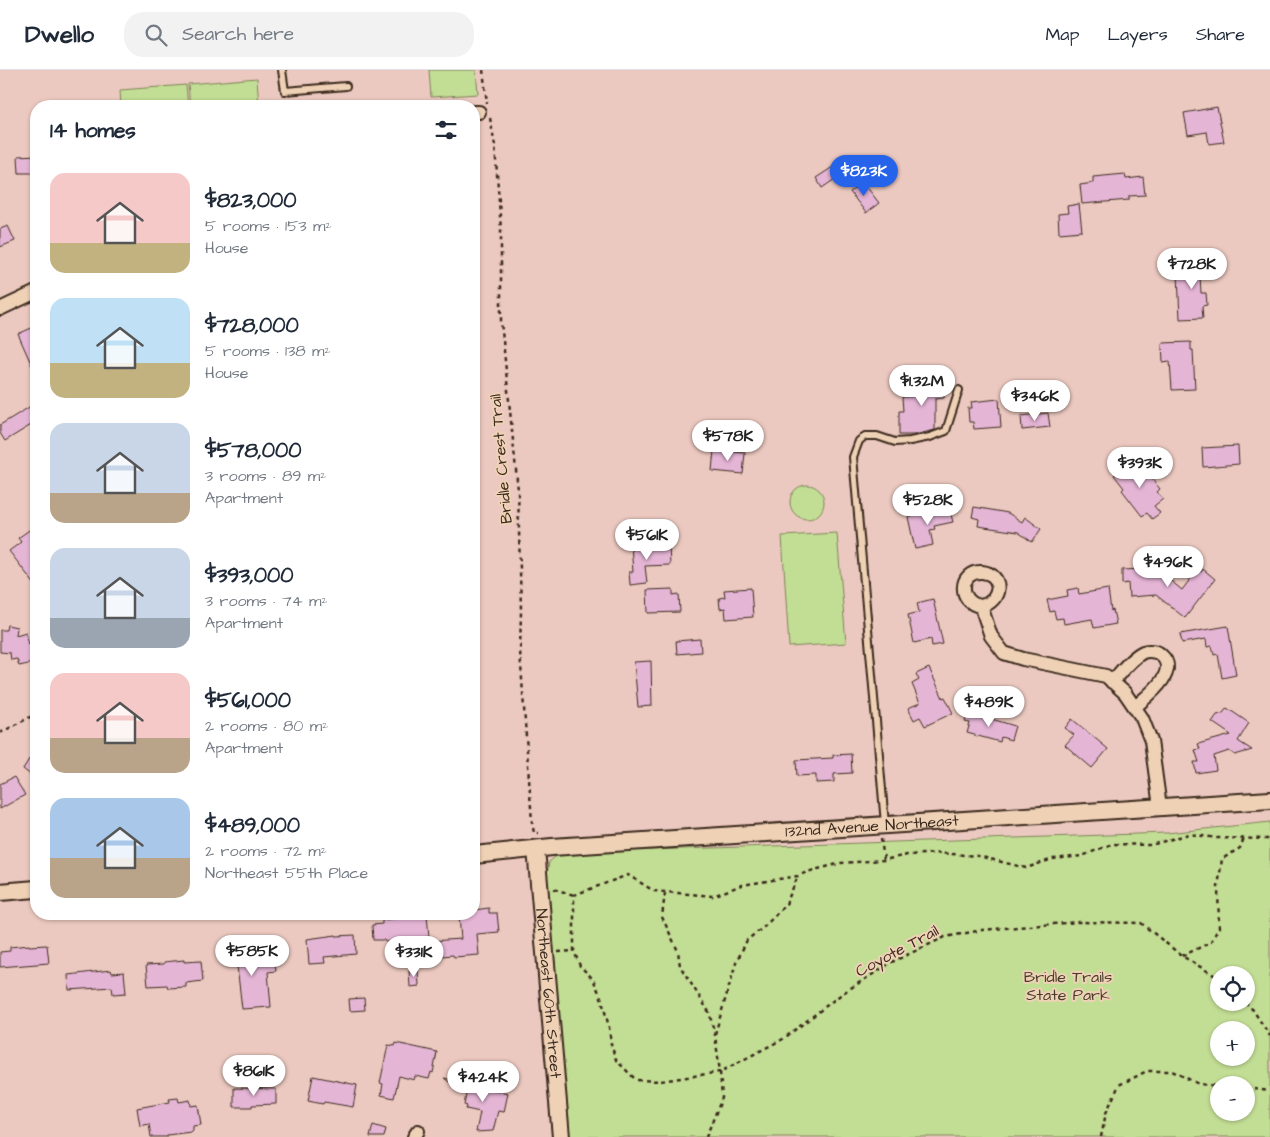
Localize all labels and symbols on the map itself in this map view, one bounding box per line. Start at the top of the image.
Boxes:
pin: $823K [829,154,899,197]
pin: $728K [1157,248,1227,290]
pin: $1.32M [881,364,963,407]
pin: $346K [1000,380,1070,422]
street label: Bridle Crest Trail [484,393,518,525]
pin: $578K [693,420,763,462]
pin: $393K [1105,446,1175,489]
pin: $528K [893,484,963,526]
pin: $561K [612,518,682,561]
pin: $496K [1133,546,1203,588]
pin: $489K [954,686,1024,728]
street label: 132nd Avenue Northeast [784,809,960,843]
street label: Northeast 60th Street [530,908,567,1080]
street label: Coyote Trail [851,920,943,983]
pin: $585K [217,934,287,977]
pin: $331K [379,936,449,978]
park label: Bridle Trails State Park [1024,966,1112,1006]
pin: $861K [219,1054,289,1097]
pin: $424K [448,1060,518,1103]

